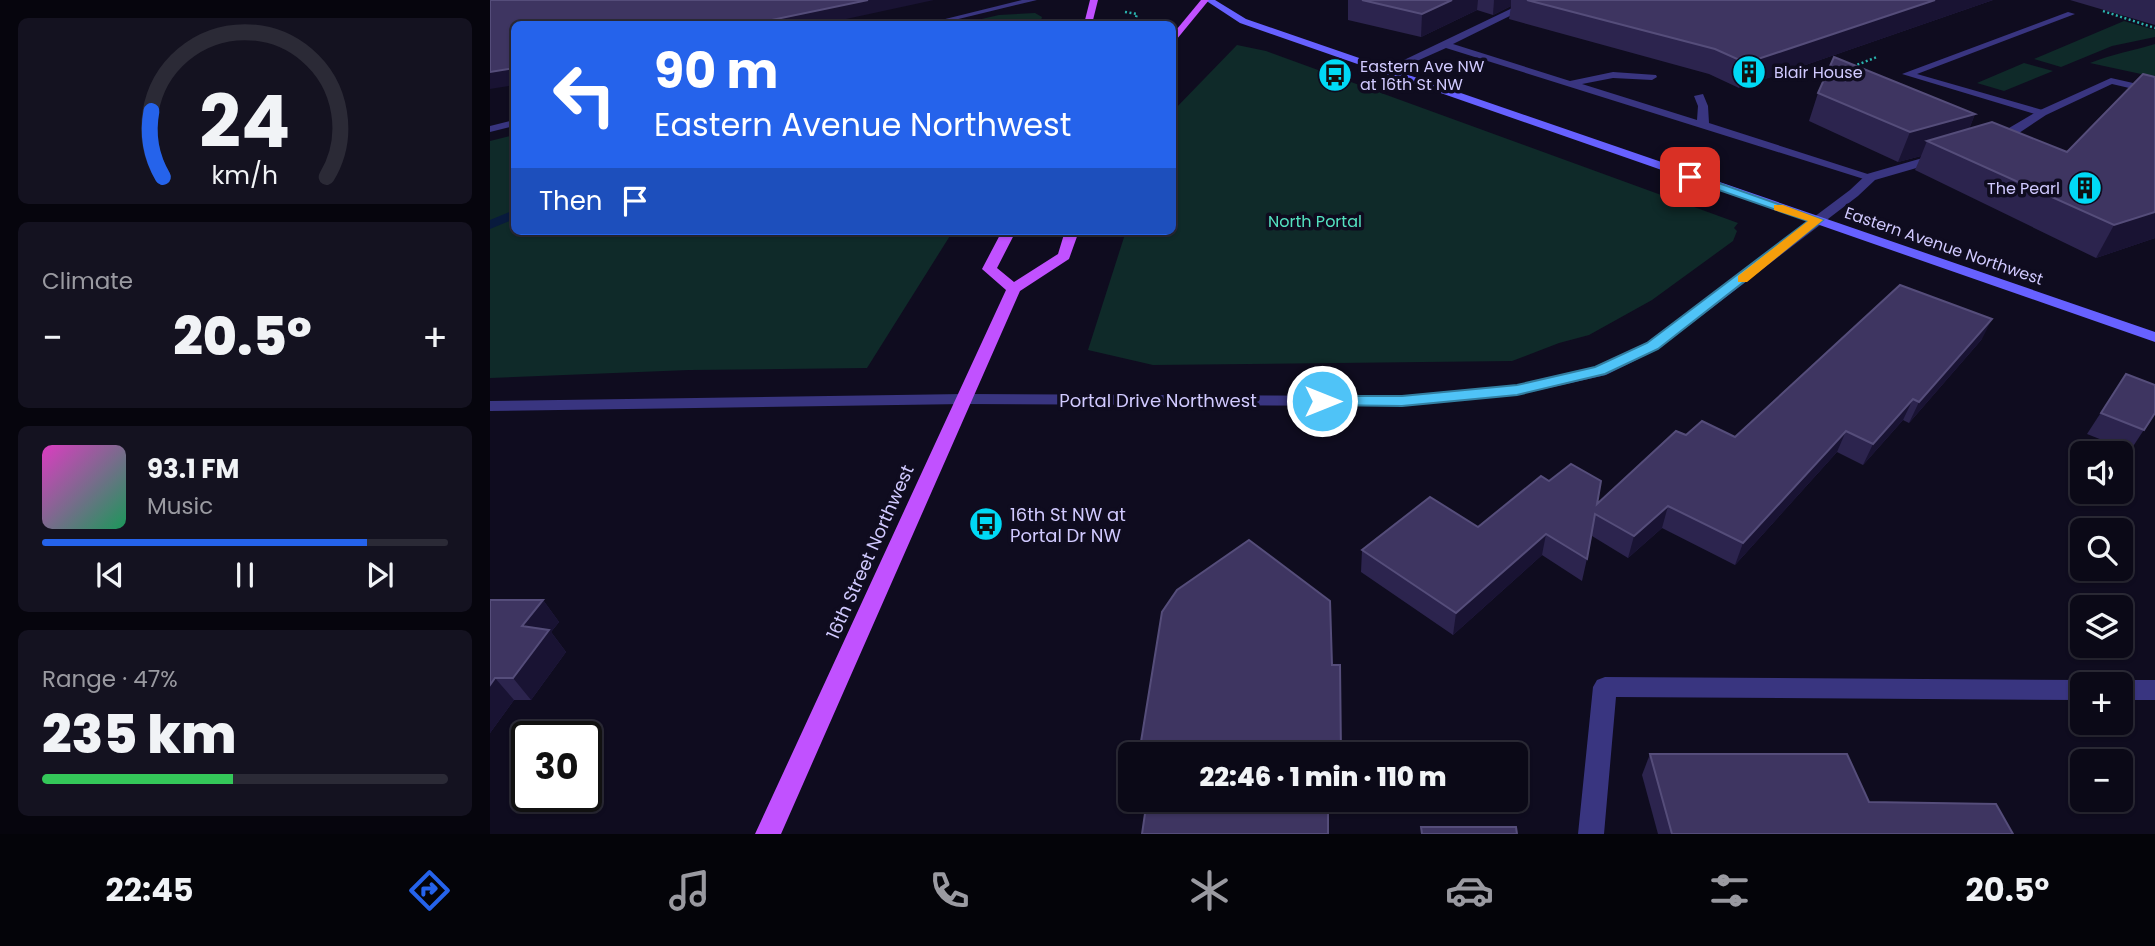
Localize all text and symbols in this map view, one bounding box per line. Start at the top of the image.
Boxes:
text: 90 m [654,37,778,105]
icon: left [539,49,630,140]
building icon: Blair House [1730,53,1768,91]
place label: Eastern Ave NW at 16th St NW [1360,55,1485,96]
bus stop icon: Eastern Ave NW at 16th St NW [1316,56,1354,94]
place label: Blair House [1774,61,1863,84]
text: 24 [200,71,290,172]
text: Eastern Avenue Northwest [654,102,1071,147]
pin [1660,147,1720,207]
text: km/h [212,158,278,193]
icon: arrive [1671,158,1709,196]
building icon: The Pearl [2066,169,2104,207]
place label: The Pearl [1987,177,2060,200]
icon: arrive [616,182,654,220]
text: Then [539,183,602,219]
street label: Eastern Avenue Northwest [1842,201,2047,291]
park label: North Portal [1268,210,1362,233]
text: Climate [42,265,133,297]
text: 20.5° [173,300,312,373]
text: − [42,311,63,364]
text: + [422,311,448,364]
position arrow [1285,364,1359,438]
street label: Portal Drive Northwest [1059,388,1257,413]
map controls [2070,441,2133,812]
button: sound [2070,441,2133,504]
text: 93.1 FM [147,451,239,487]
street label: 16th Street Northwest [820,461,920,643]
text: Music [147,490,213,522]
place label: 16th St NW at Portal Dr NW [1010,502,1126,548]
bus stop icon: 16th St NW at Portal Dr NW [967,505,1005,543]
button: search [2070,518,2133,581]
icon: previous [91,556,129,594]
icon: pause [226,556,264,594]
icon: next [361,556,399,594]
button: layers [2070,595,2133,658]
text: Range · 47% [42,663,178,695]
button: + [2070,672,2133,735]
text: 235 km [42,698,236,771]
speed limit sign: 30 [511,721,602,812]
button: − [2070,749,2133,812]
text: 22:46 · 1 min · 110 m [1199,759,1447,795]
icon: directions [405,866,454,915]
icon: music [665,866,714,915]
icon: phone [925,866,974,915]
icon: climate [1185,866,1234,915]
icon: car [1445,866,1494,915]
icon: filters [1705,866,1754,915]
text: 22:45 [106,867,194,912]
text: 20.5° [1966,867,2049,912]

